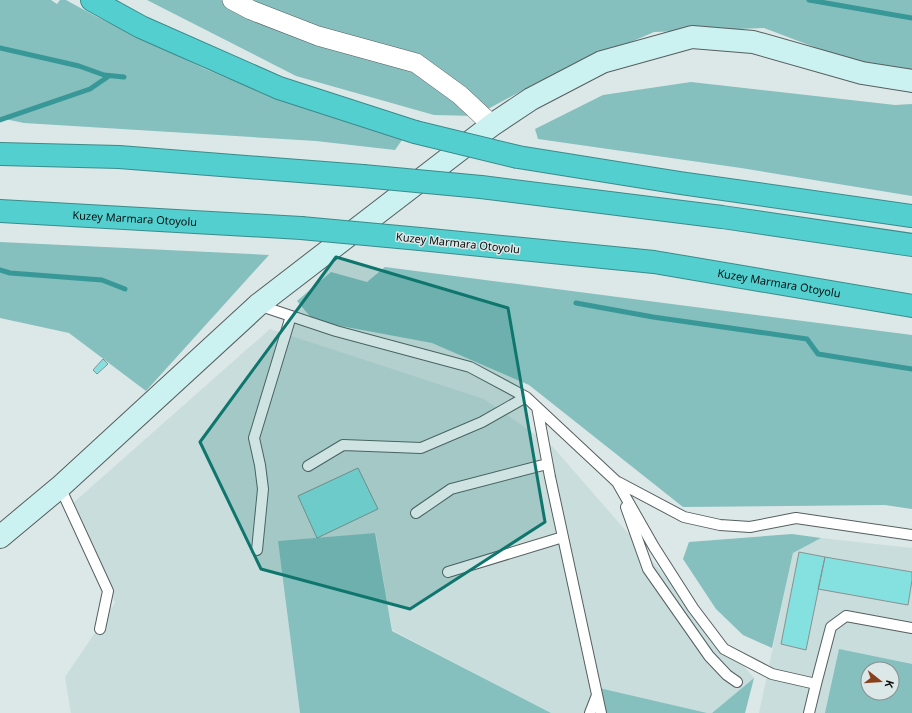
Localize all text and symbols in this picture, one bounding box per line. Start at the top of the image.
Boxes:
street label: Kuzey Marmara Otoyolu [72,207,198,229]
street label: Kuzey Marmara Otoyolu [395,229,521,256]
street label: Kuzey Marmara Otoyolu [716,265,842,301]
north arrow [860,661,900,701]
text: K [882,678,898,690]

